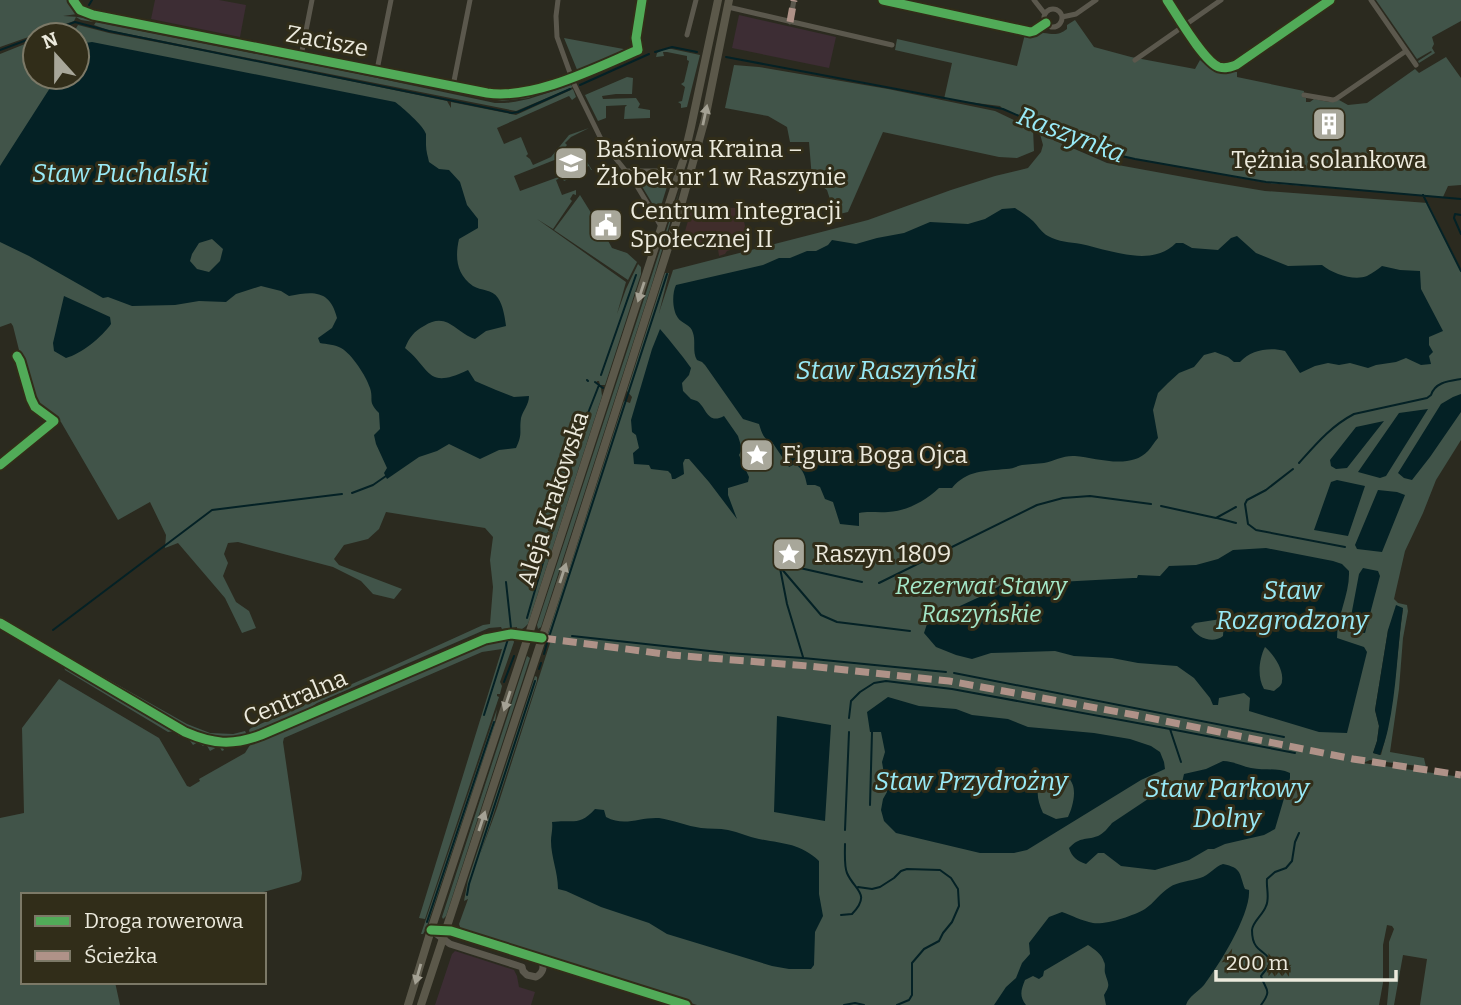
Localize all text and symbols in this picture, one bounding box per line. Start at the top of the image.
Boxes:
street label: Zacisze [283,19,371,63]
north arrow [21,21,91,91]
text: N [39,27,61,54]
water label: Raszynka [1013,100,1129,170]
one-way arrow [700,104,711,126]
building icon: Tężnia solankowa [1310,105,1348,143]
place label: Baśniowa Kraina – Żłobek nr 1 w Raszynie [596,135,846,191]
school or university icon: Baśniowa Kraina – Żłobek nr 1 w Raszynie [552,144,590,182]
place label: Tężnia solankowa [1231,146,1427,174]
water label: Staw Puchalski [32,158,208,189]
place label: Centrum Integracji Społecznej II [630,197,842,253]
public building icon: Centrum Integracji Społecznej II [587,206,625,244]
one-way arrow [635,282,645,303]
water label: Staw Raszyński [796,355,976,386]
street label: Aleja Krakowska [511,408,595,590]
place icon: Figura Boga Ojca [738,436,776,474]
place label: Figura Boga Ojca [782,441,968,469]
place icon: Raszyn 1809 [770,535,808,573]
place label: Raszyn 1809 [814,540,951,568]
one-way arrow [558,563,569,584]
park label: Rezerwat Stawy Raszyńskie [895,572,1069,628]
water label: Staw Rozgrodzony [1216,575,1370,636]
street label: Centralna [239,664,351,732]
one-way arrow [501,691,512,712]
water label: Staw Przydrożny [874,766,1069,797]
water label: Staw Parkowy Dolny [1145,773,1311,834]
one-way arrow [477,810,488,831]
legend [21,893,266,984]
text: Droga rowerowa [84,908,244,934]
scale bar [1216,939,1396,983]
text: Ścieżka [84,943,158,969]
text: 200 m [1226,950,1289,976]
one-way arrow [412,963,422,984]

